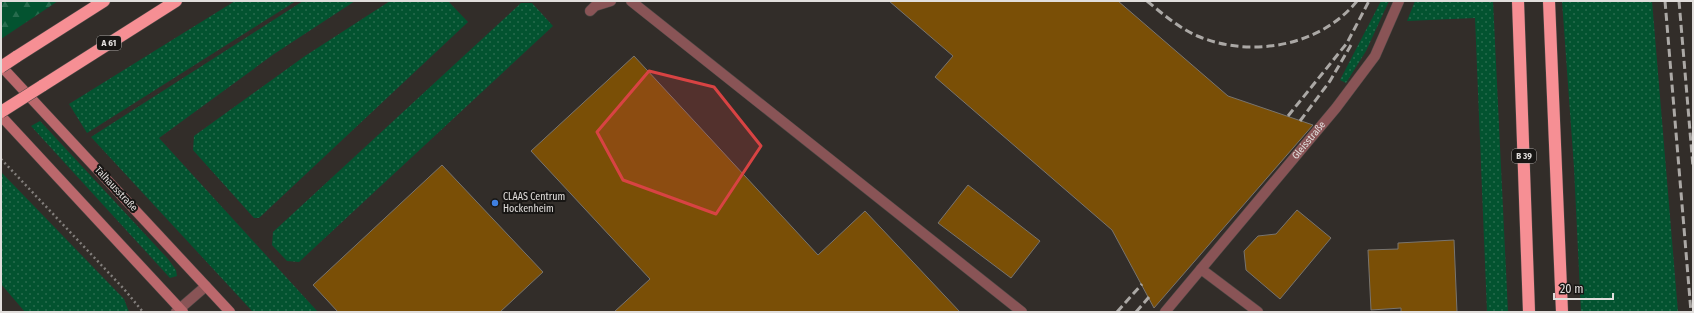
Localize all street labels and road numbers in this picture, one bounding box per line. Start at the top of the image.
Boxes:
road number: A 61 [97,36,121,50]
street label: Gleisstraße [1290,119,1328,162]
road number: B 39 [1512,149,1536,163]
street label: Talhausstraße [92,164,140,214]

